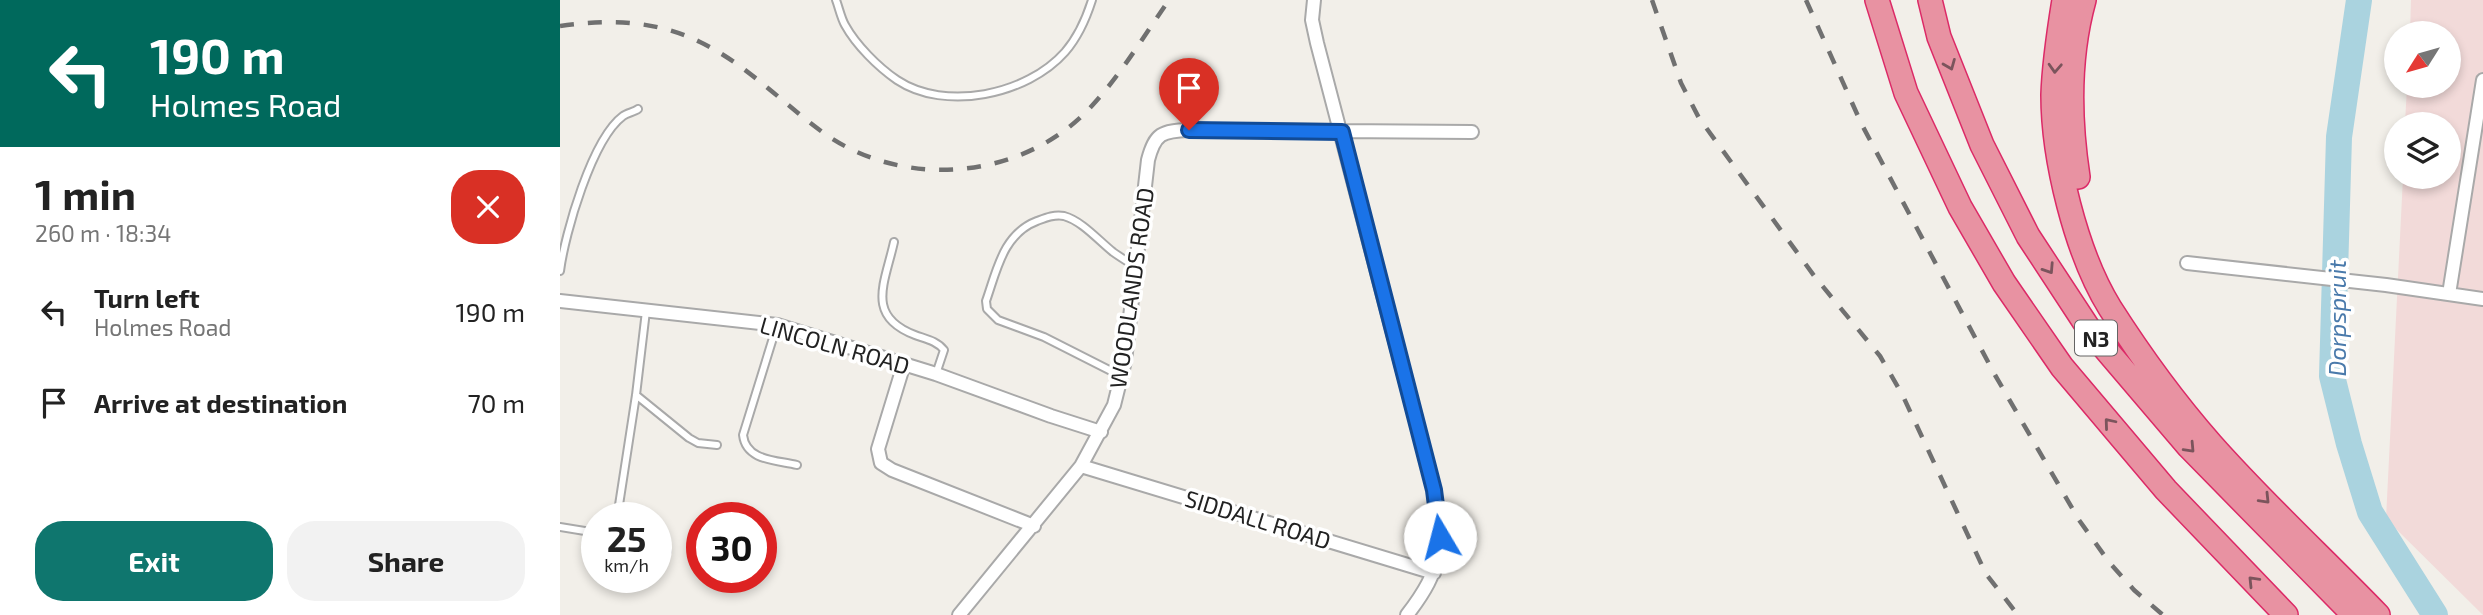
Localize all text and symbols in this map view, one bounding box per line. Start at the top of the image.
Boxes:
north arrow [2384,21,2460,98]
map controls [2384,21,2461,189]
text: 190 m [150,25,285,84]
icon: left [35,28,126,119]
pin [1159,58,1219,130]
one-way arrow [1942,58,1956,70]
one-way arrow [2048,62,2063,73]
icon: arrive [1170,69,1208,107]
text: Holmes Road [150,85,341,123]
button: layers [2384,112,2461,189]
text: 1 min [35,168,136,218]
button: close [451,170,525,244]
street label: WOODLANDS ROAD [1103,186,1159,390]
text: 260 m · 18:34 [35,219,171,247]
water label: Dorpspruit [2322,259,2351,376]
one-way arrow [2041,261,2054,274]
text: Turn left [94,282,200,313]
icon: left [35,293,73,331]
text: 190 m [456,296,525,327]
street label: LINCOLN ROAD [757,310,913,380]
text: Holmes Road [94,313,232,341]
road number: N3 [2075,320,2117,356]
icon: arrive [35,384,73,422]
text: Arrive at destination [94,387,347,418]
text: 70 m [467,387,525,418]
one-way arrow [2105,418,2117,431]
one-way arrow [2182,440,2194,453]
street label: SIDDALL ROAD [1182,484,1334,554]
one-way arrow [2257,491,2270,504]
position arrow [1403,500,1477,574]
speed limit sign: 30 [686,502,777,593]
text: 25 [607,517,646,559]
button: Exit [35,521,273,601]
button: Share [287,521,525,601]
text: km/h [604,554,649,576]
one-way arrow [2249,576,2261,589]

